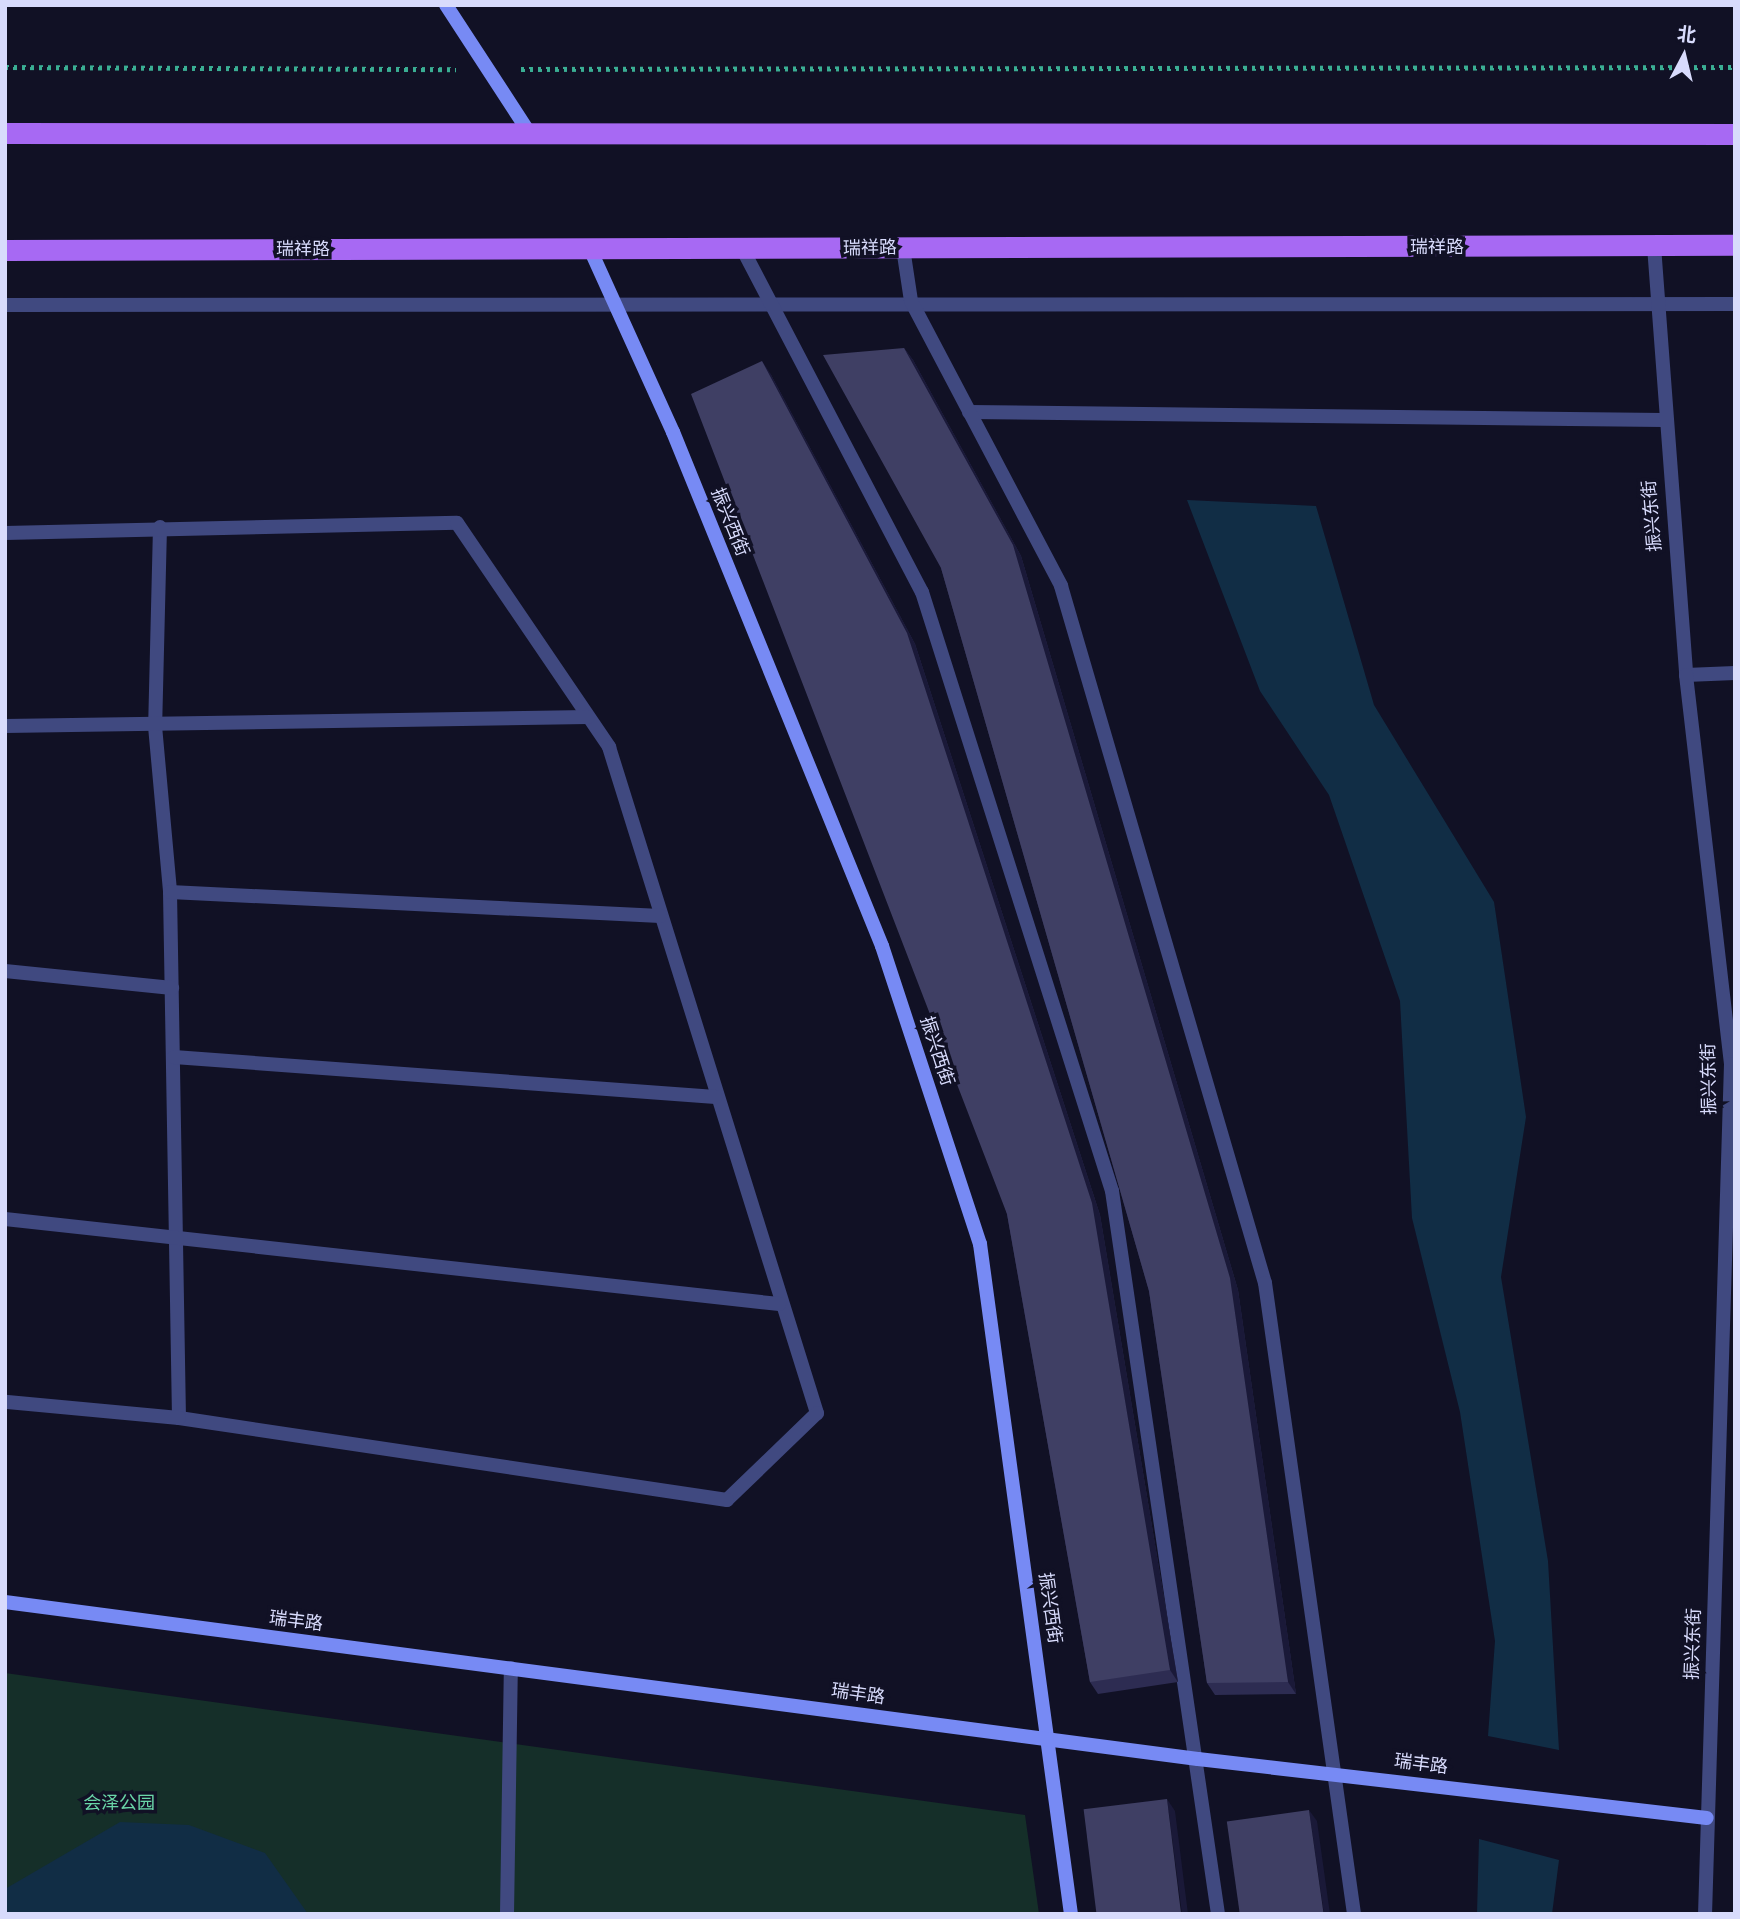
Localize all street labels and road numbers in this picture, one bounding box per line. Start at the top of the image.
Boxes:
street label: 瑞祥路 [1410,236,1464,258]
street label: 瑞祥路 [843,237,897,259]
street label: 瑞祥路 [276,238,330,260]
street label: 振兴东街 [1638,479,1666,553]
street label: 振兴西街 [707,485,753,559]
street label: 振兴西街 [916,1013,958,1089]
street label: 振兴东街 [1698,1043,1720,1115]
street label: 振兴西街 [1034,1571,1066,1645]
street label: 瑞丰路 [268,1607,324,1635]
street label: 振兴东街 [1681,1608,1705,1680]
street label: 瑞丰路 [830,1680,886,1708]
street label: 瑞丰路 [1393,1750,1449,1778]

